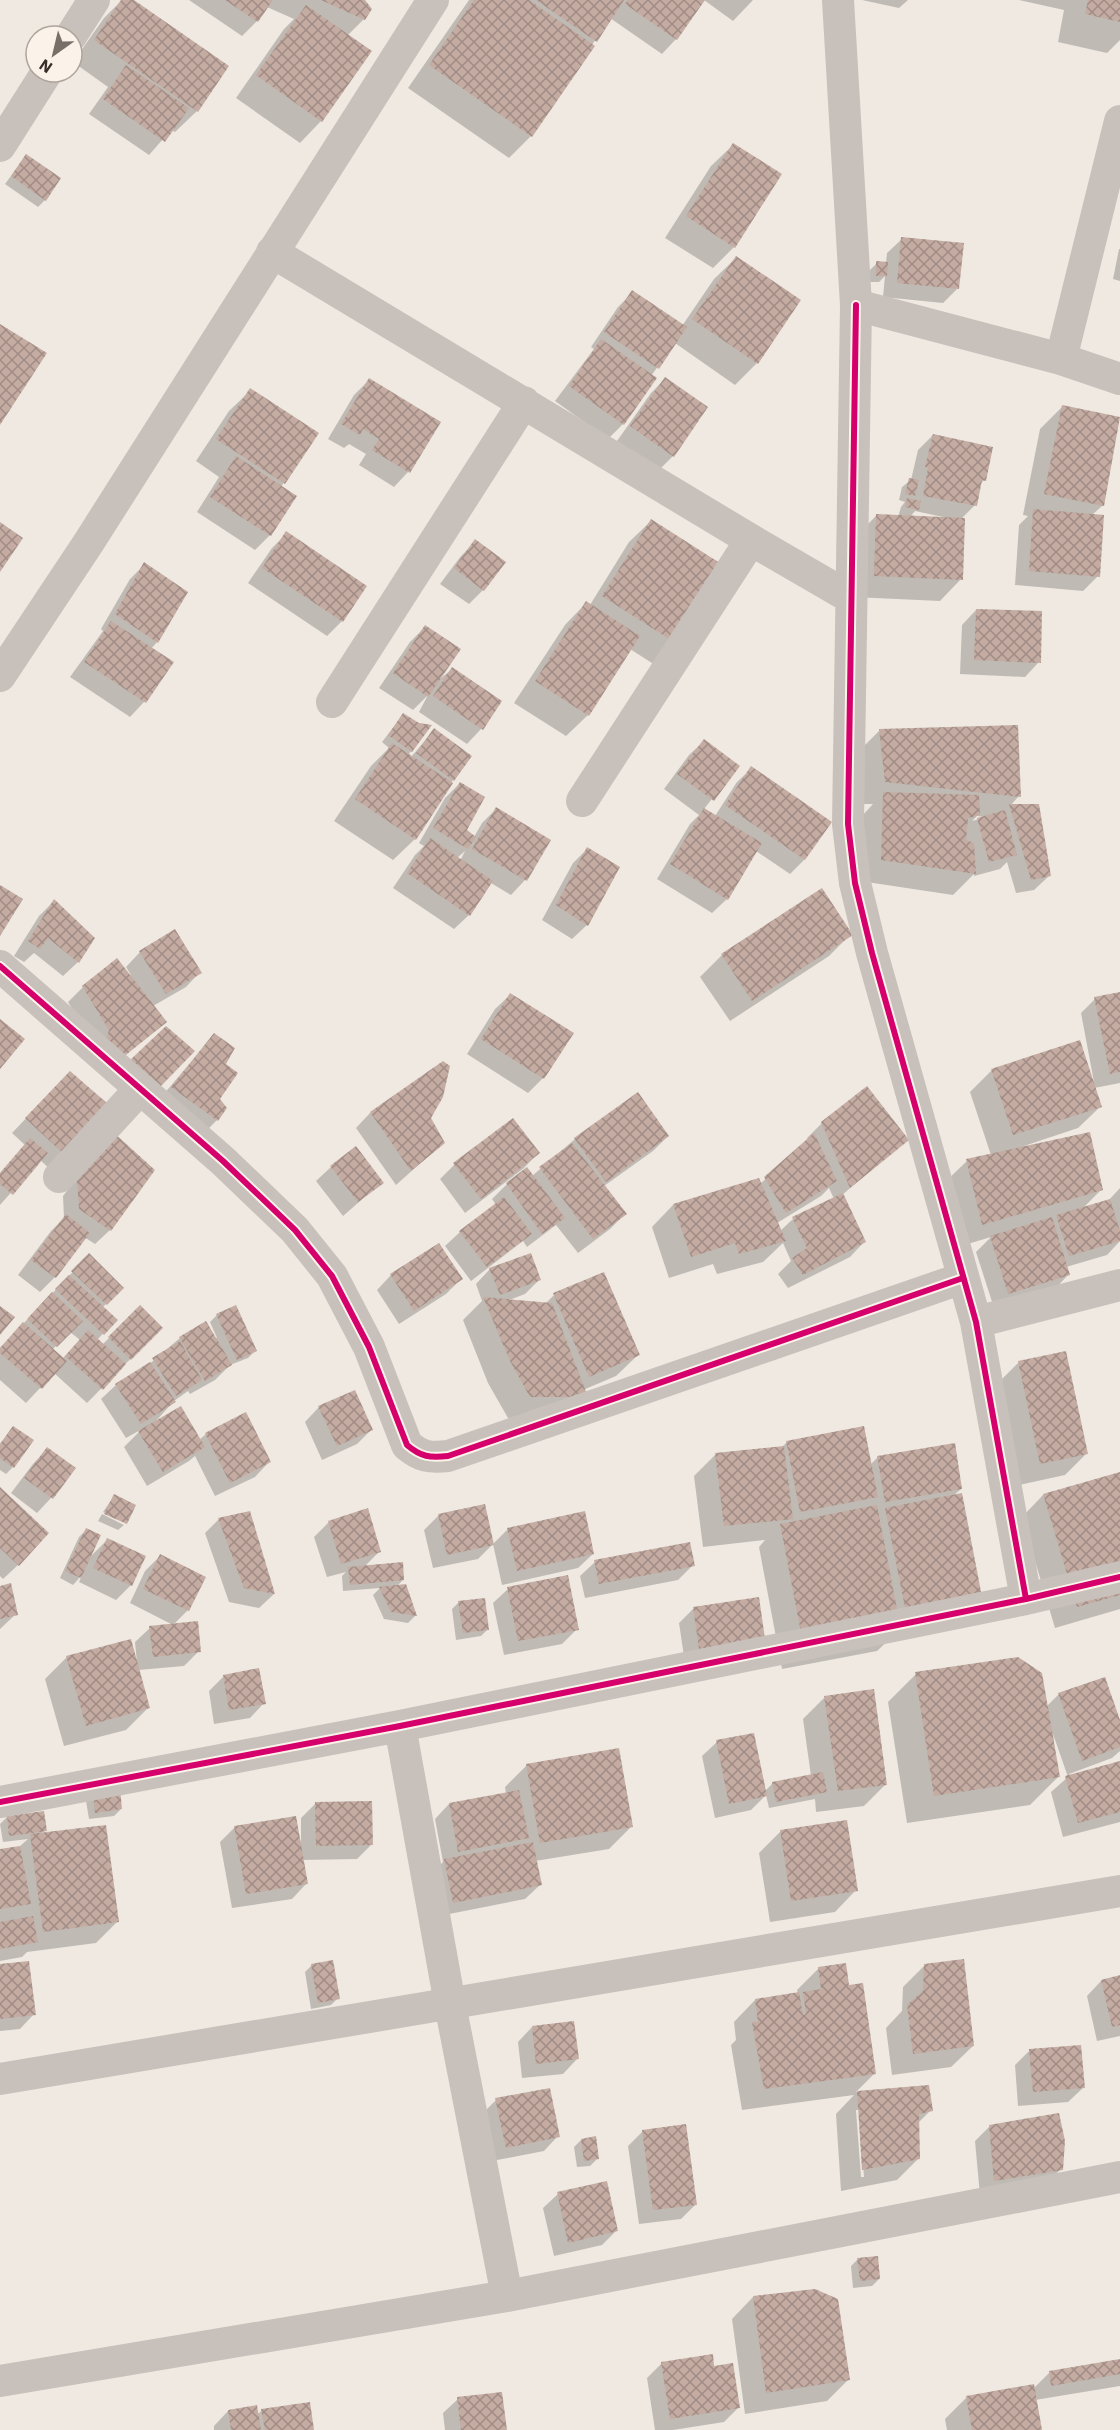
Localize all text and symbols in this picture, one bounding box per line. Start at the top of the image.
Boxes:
north arrow [24,24,84,84]
text: N [35,55,56,78]

